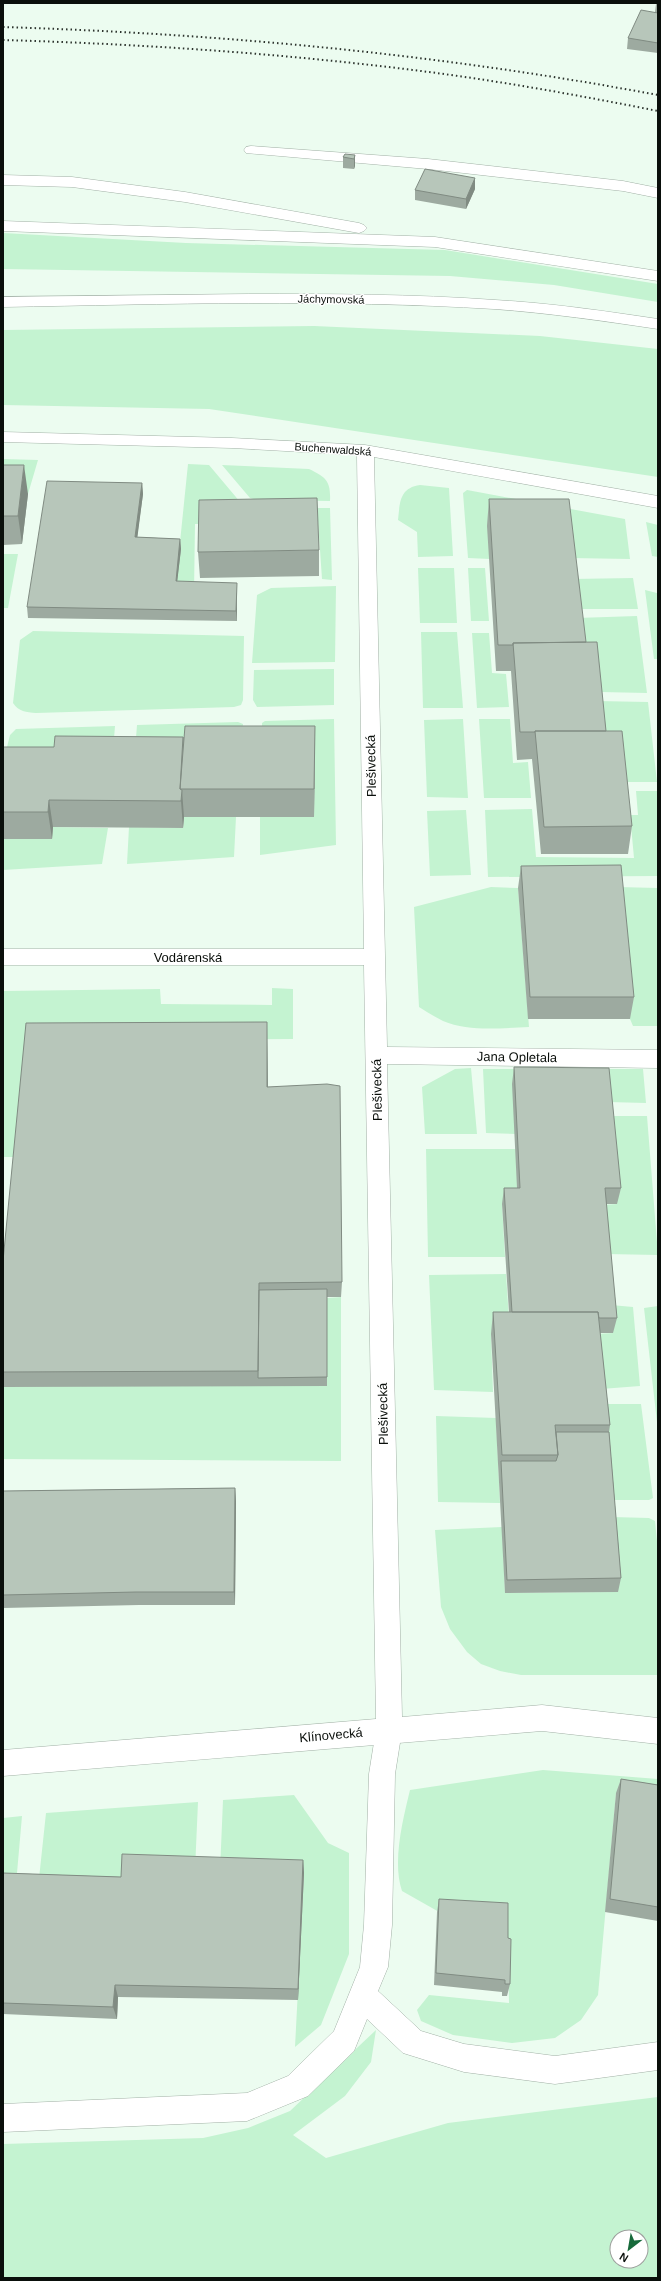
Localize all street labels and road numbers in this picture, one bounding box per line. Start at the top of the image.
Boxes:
street label: Jáchymovská [298,292,365,306]
street label: Buchenwaldská [294,440,373,458]
street label: Plešivecká [363,734,379,797]
street label: Vodárenská [154,950,223,965]
street label: Jana Opletala [477,1049,558,1065]
street label: Plešivecká [369,1058,385,1121]
street label: Plešivecká [375,1382,391,1445]
street label: Klínovecká [299,1725,364,1745]

